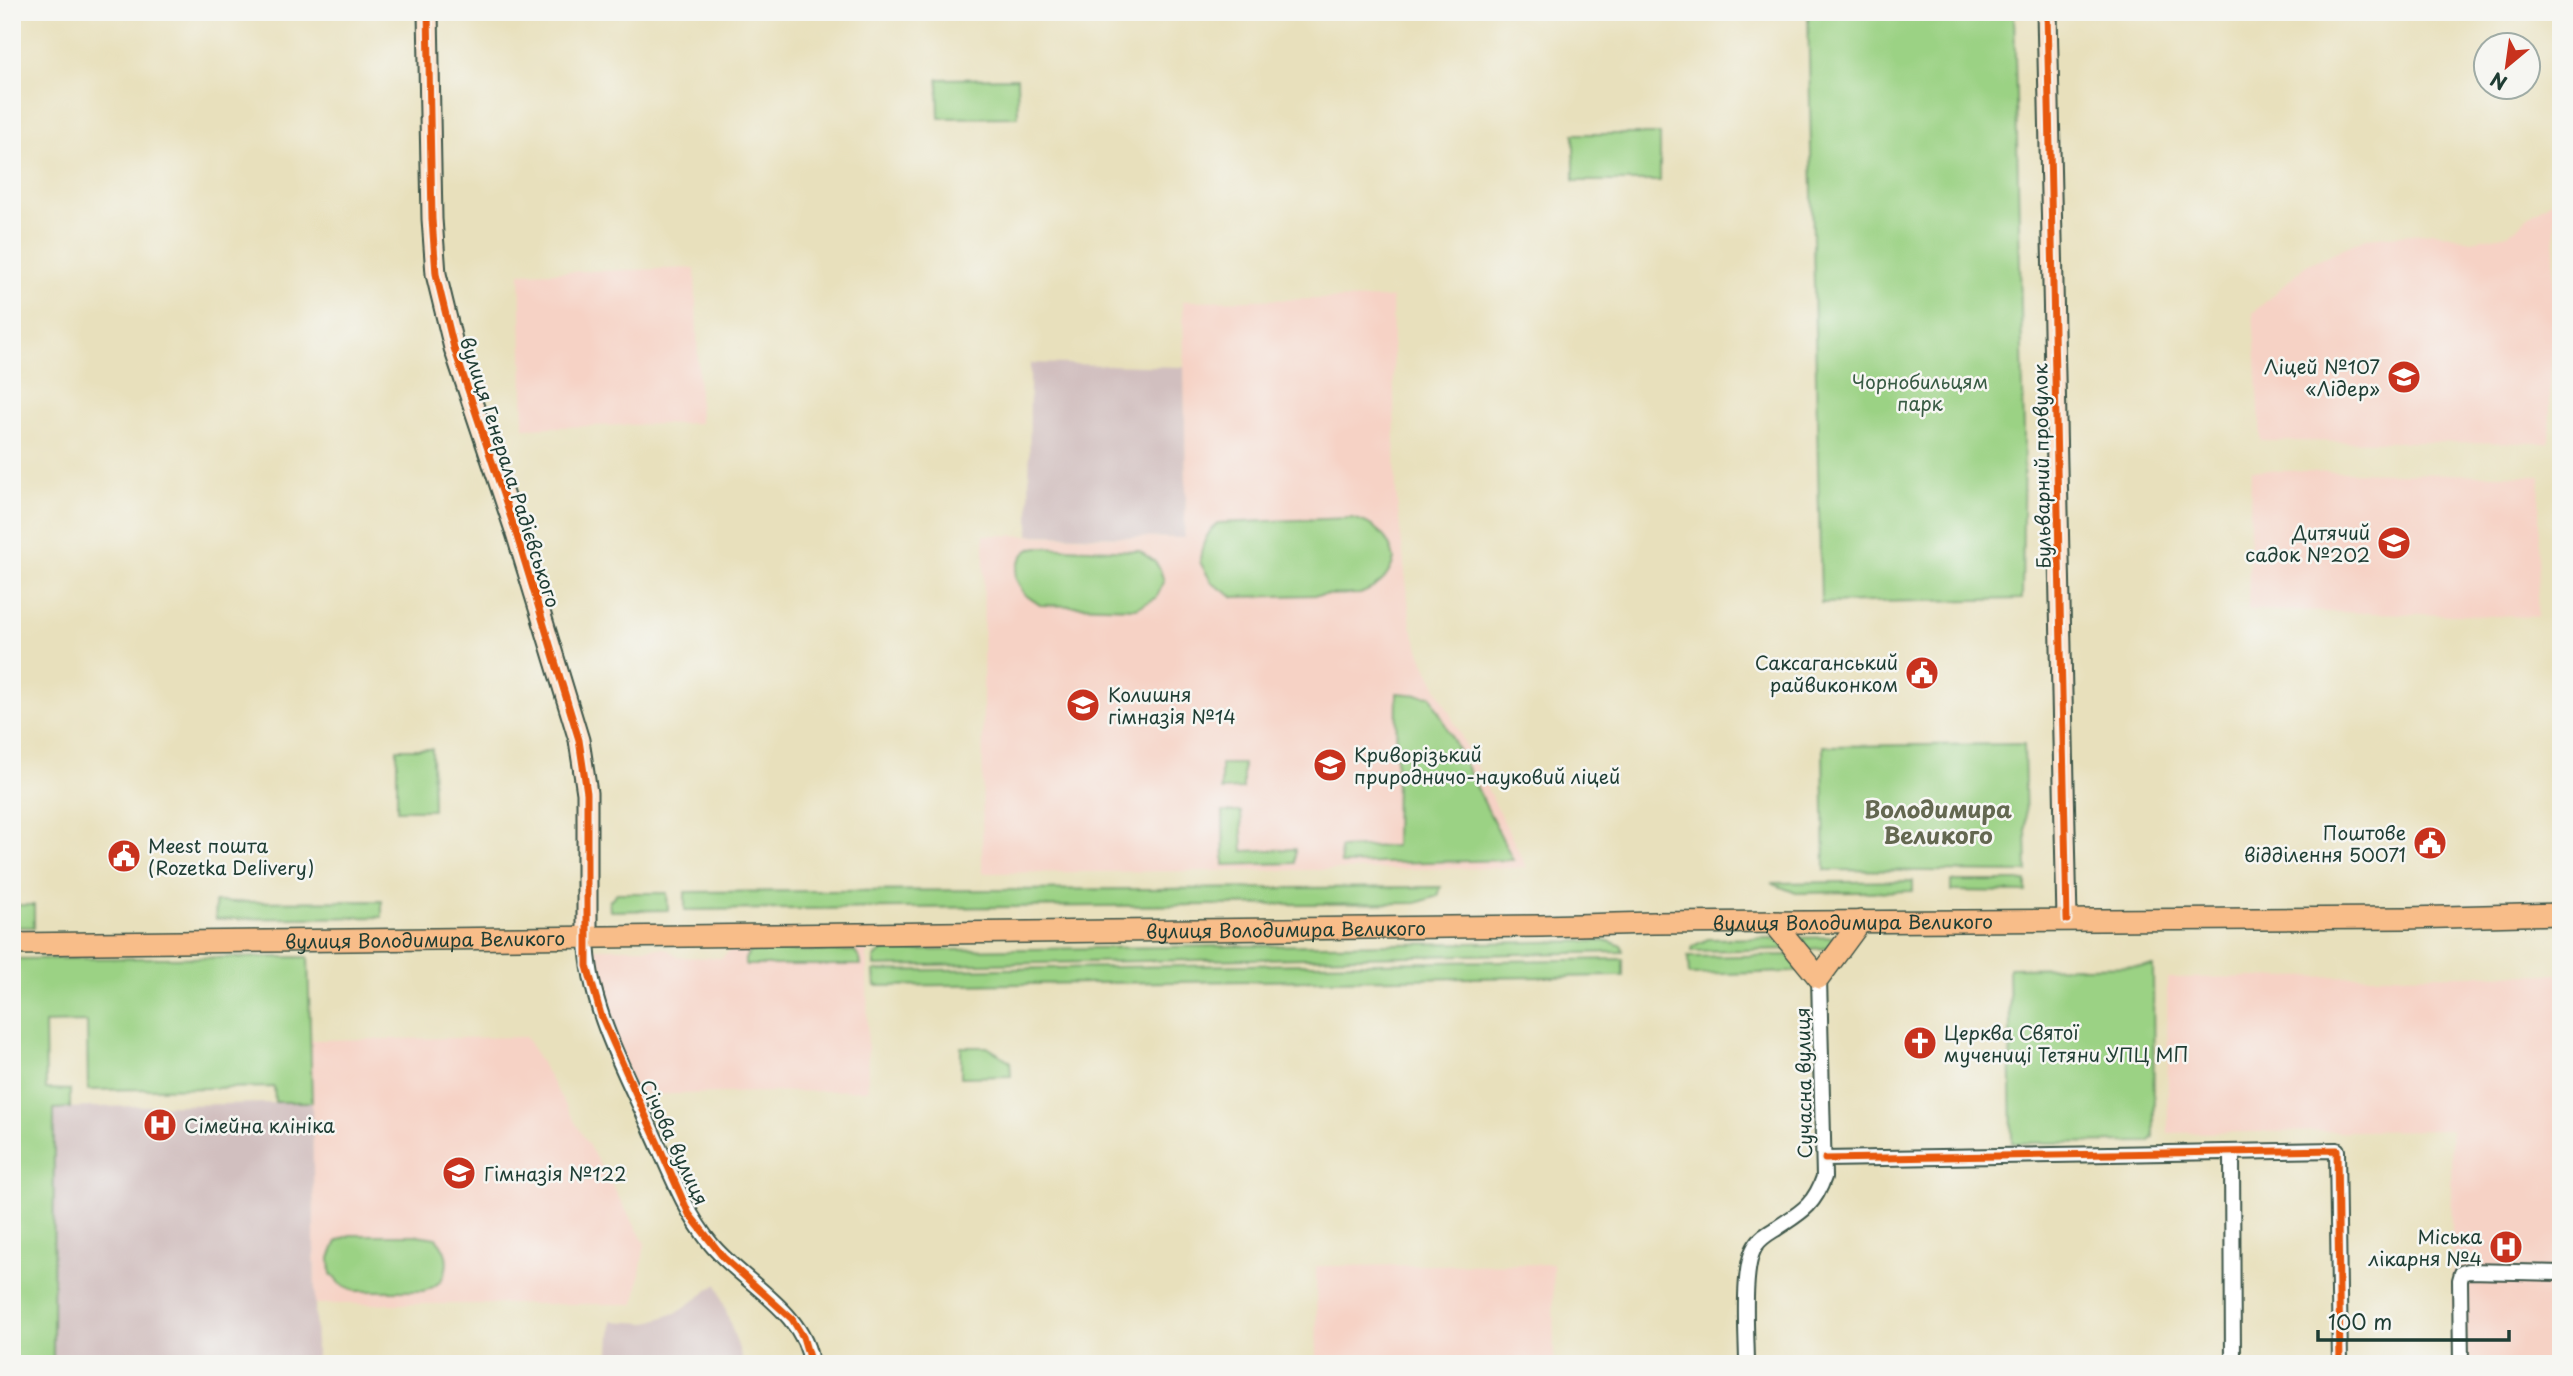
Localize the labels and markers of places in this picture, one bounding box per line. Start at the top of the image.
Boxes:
place label: Ліцей №107 «Лідер» [2264,352,2380,402]
school or university icon: Ліцей №107 «Лідер» [2385,358,2423,396]
place label: Дитячий садок №202 [2245,518,2370,568]
school or university icon: Дитячий садок №202 [2375,524,2413,562]
place label: Саксаганський райвиконком [1755,648,1898,698]
public building icon: Саксаганський райвиконком [1903,654,1941,692]
place label: Колишня гімназія №14 [1108,680,1236,730]
school or university icon: Колишня гімназія №14 [1064,686,1102,724]
place label: Криворізький природничо-науковий ліцей [1354,740,1620,790]
school or university icon: Криворізький природничо-науковий ліцей [1311,746,1349,784]
place label: Поштове відділення 50071 [2244,818,2406,868]
public building icon: Поштове відділення 50071 [2411,824,2449,862]
place label: Meest пошта (Rozetka Delivery) [148,831,314,881]
public building icon: Meest пошта (Rozetka Delivery) [105,837,143,875]
place label: Церква Святої мучениці Тетяни УПЦ МП [1944,1018,2189,1068]
church icon: Церква Святої мучениці Тетяни УПЦ МП [1901,1024,1939,1062]
hospital icon: Сімейна клініка [141,1106,179,1144]
place label: Сімейна клініка [184,1111,335,1139]
school or university icon: Гімназія №122 [440,1154,478,1192]
place label: Гімназія №122 [484,1159,626,1187]
place label: Міська лікарня №4 [2368,1222,2482,1272]
hospital icon: Міська лікарня №4 [2487,1228,2525,1266]

